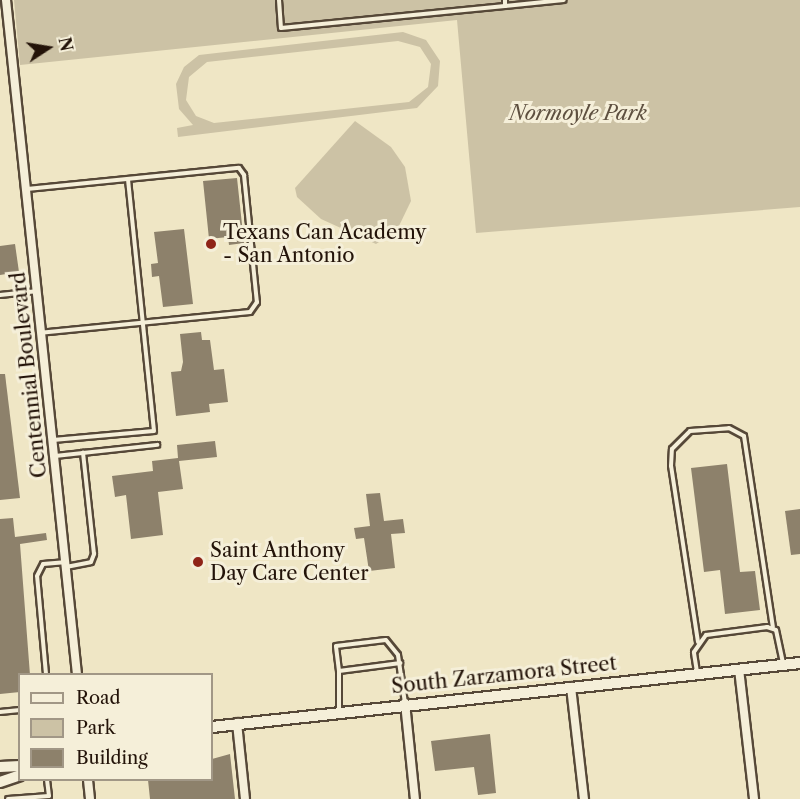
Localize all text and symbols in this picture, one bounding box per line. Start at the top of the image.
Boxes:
north arrow [18,18,78,78]
text: N [54,35,77,53]
park label: Normoyle Park [509,101,647,125]
place label: Texans Can Academy - San Antonio [223,220,427,267]
marker: Texans Can Academy - San Antonio [204,237,218,251]
street label: Centennial Boulevard [6,271,52,479]
place label: Saint Anthony Day Care Center [210,538,369,585]
marker: Saint Anthony Day Care Center [191,555,205,569]
street label: South Zarzamora Street [390,651,618,699]
legend [18,673,213,781]
text: Road [76,687,121,709]
text: Park [76,717,115,739]
text: Building [76,747,148,769]

